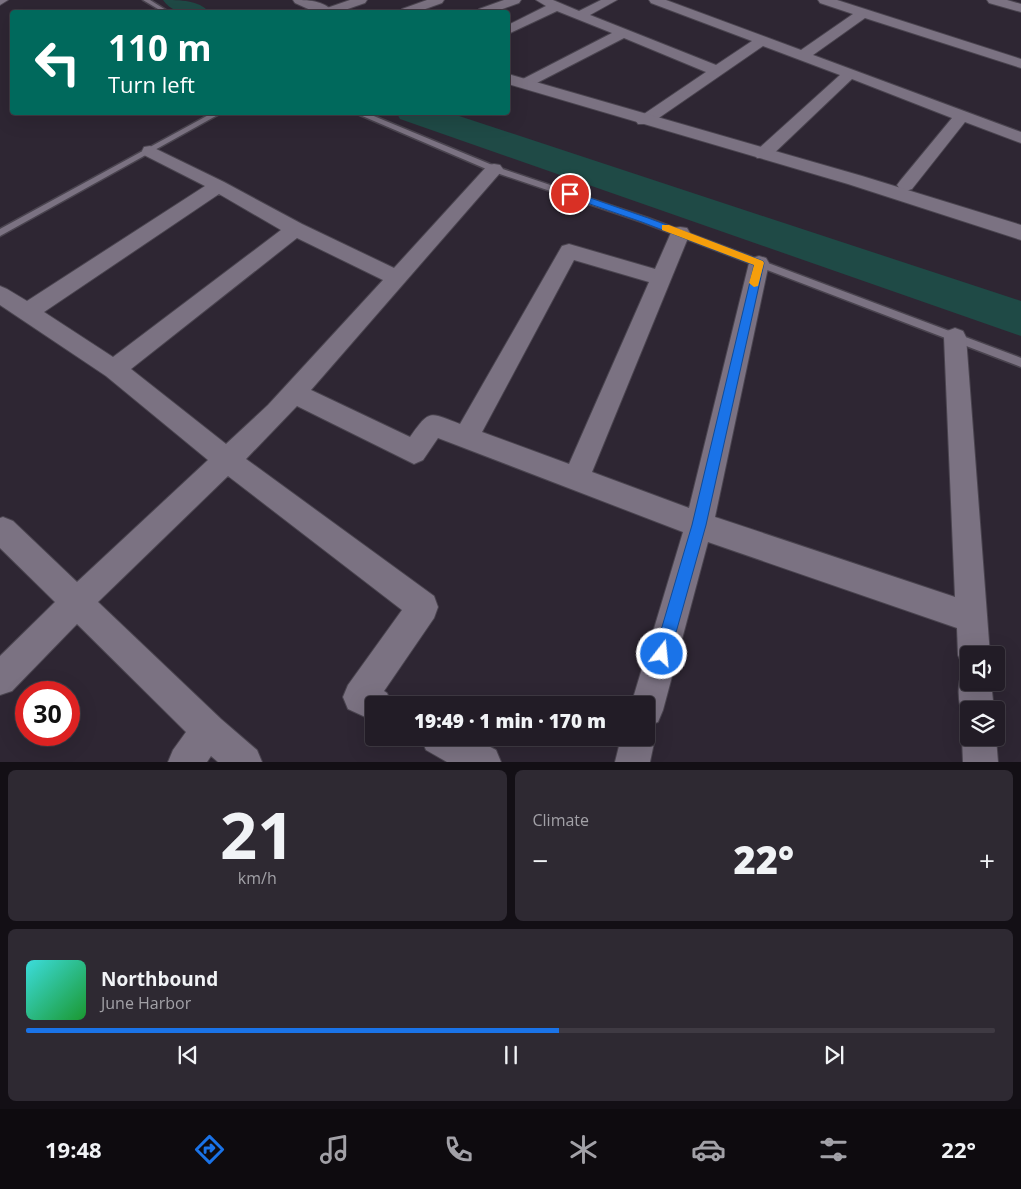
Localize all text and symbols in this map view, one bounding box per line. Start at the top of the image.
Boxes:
text: 110 m [108,24,212,71]
icon: left [25,30,90,95]
text: Turn left [108,69,195,99]
pin [549,173,591,215]
icon: arrive [556,180,584,208]
position arrow [635,627,687,679]
map controls [960,646,1005,746]
button: sound [960,646,1005,691]
speed limit sign: 30 [15,681,80,746]
button: layers [960,701,1005,746]
text: 19:49 · 1 min · 170 m [414,708,606,734]
text: 21 [220,790,294,878]
text: Climate [533,809,589,831]
text: 22° [733,833,794,885]
text: − [533,841,549,879]
text: + [979,841,995,879]
text: km/h [238,867,277,889]
text: Northbound [101,966,218,992]
text: June Harbor [101,992,191,1014]
icon: previous [174,1041,202,1069]
icon: pause [497,1041,525,1069]
icon: next [820,1041,848,1069]
icon: directions [192,1132,227,1167]
icon: music [317,1132,352,1167]
icon: phone [441,1132,476,1167]
icon: climate [566,1132,601,1167]
icon: car [691,1132,726,1167]
icon: filters [816,1132,851,1167]
text: 19:48 [45,1134,102,1164]
text: 22° [941,1134,976,1164]

